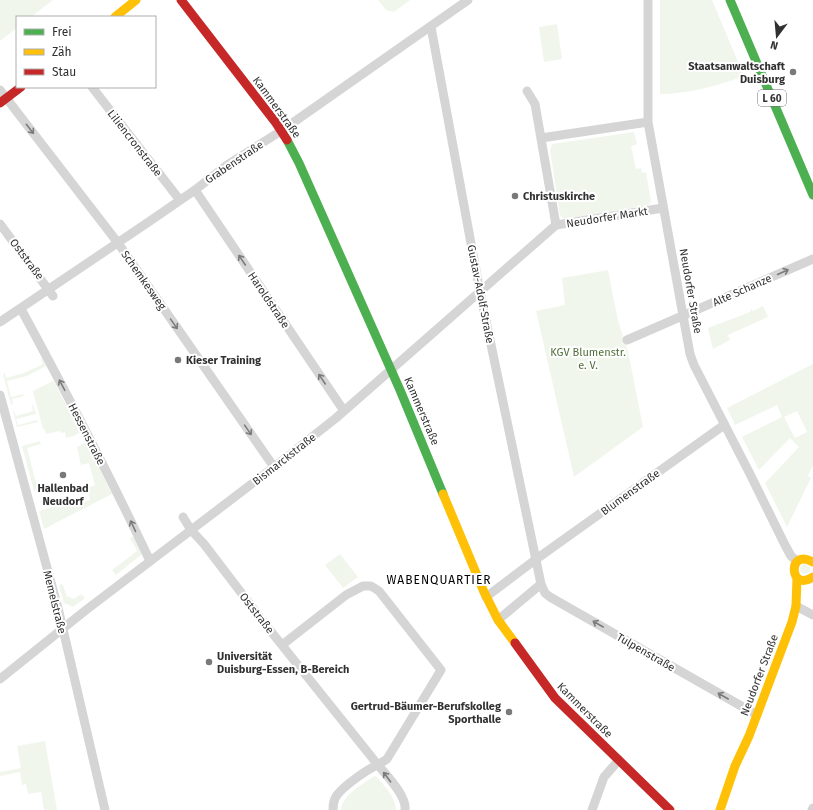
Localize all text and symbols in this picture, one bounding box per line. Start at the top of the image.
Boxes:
legend [16,16,156,88]
north arrow [757,16,797,56]
text: Frei [52,25,72,39]
text: N [769,38,780,52]
text: Zäh [52,45,72,59]
place label: Staatsanwaltschaft Duisburg [688,60,786,86]
text: Stau [52,65,76,79]
marker: Staatsanwaltschaft Duisburg [788,67,798,77]
street label: Kammerstraße [250,74,303,141]
road number: L 60 [758,90,786,106]
street label: Liliencronstraße [105,107,165,179]
one-way arrow [26,123,35,134]
street label: Grabenstraße [203,138,266,187]
place label: Christuskirche [523,190,595,203]
marker: Christuskirche [510,191,520,201]
street label: Neudorfer Markt [565,205,649,230]
street label: Oststraße [7,236,46,282]
street label: Gustav-Adolf-Straße [465,244,496,344]
street label: Schemkesweg [118,248,169,313]
street label: Neudorfer Straße [677,248,704,335]
one-way arrow [238,254,246,265]
one-way arrow [777,267,789,275]
street label: Haroldstraße [245,270,292,331]
street label: Alte Schanze [711,272,774,309]
one-way arrow [170,318,178,329]
park label: KGV Blumenstr. e. V. [550,346,626,372]
place label: Kieser Training [186,354,262,367]
marker: Kieser Training [173,355,183,365]
one-way arrow [318,374,326,385]
street label: Kammerstraße [401,375,442,447]
one-way arrow [58,379,65,391]
street label: Hessenstraße [65,401,108,467]
one-way arrow [244,425,252,436]
street label: Bismarckstraße [250,431,318,488]
street label: Blumenstraße [598,467,662,518]
marker: Hallenbad Neudorf [58,470,68,480]
place label: Hallenbad Neudorf [37,482,89,508]
one-way arrow [129,520,136,532]
street label: Memelstraße [40,569,69,635]
district label: WABENQUARTIER [386,573,492,587]
street label: Oststraße [237,590,277,636]
one-way arrow [592,620,604,628]
street label: Tulpenstraße [614,630,677,674]
street label: Neudorfer Straße [738,633,781,718]
place label: Universität Duisburg-Essen, B-Bereich [217,650,349,676]
marker: Universität Duisburg-Essen, B-Bereich [204,657,214,667]
street label: Kammerstraße [554,680,615,741]
one-way arrow [717,691,729,699]
place label: Gertrud-Bäumer-Berufskolleg Sporthalle [351,700,502,726]
marker: Gertrud-Bäumer-Berufskolleg Sporthalle [504,707,514,717]
one-way arrow [383,771,391,782]

